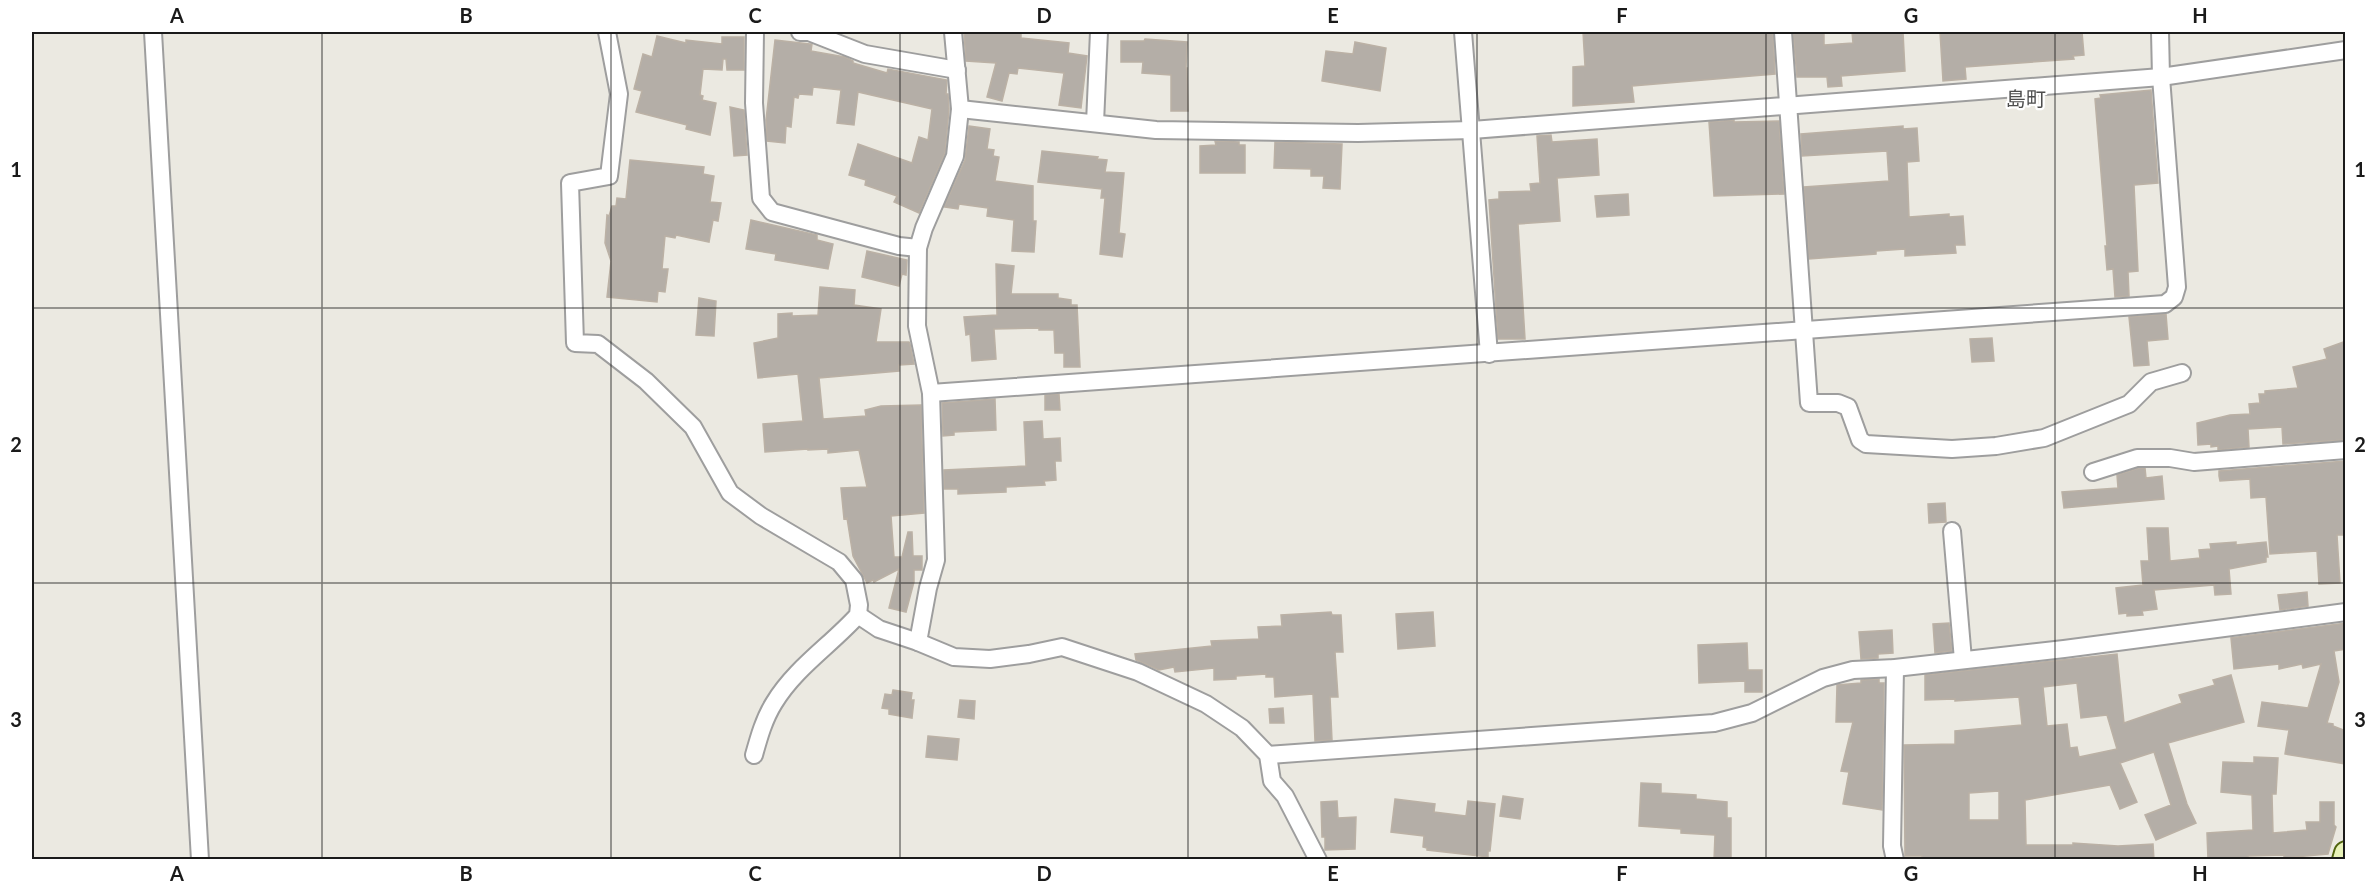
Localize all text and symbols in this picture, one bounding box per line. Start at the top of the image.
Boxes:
text: A [169,3,184,27]
text: B [459,3,473,27]
text: C [748,3,762,27]
text: D [1036,3,1052,27]
text: E [1327,3,1339,27]
text: F [1616,3,1628,27]
text: G [1904,3,1918,27]
text: H [2192,3,2208,27]
district label: 島町 [2006,86,2046,110]
text: 1 [10,157,22,181]
text: 1 [2354,157,2366,181]
text: 2 [10,432,22,456]
text: 2 [2354,432,2366,456]
text: 3 [10,707,22,731]
text: 3 [2354,707,2366,731]
text: A [169,861,184,885]
text: B [459,861,473,885]
text: C [748,861,762,885]
text: D [1036,861,1052,885]
text: E [1327,861,1339,885]
text: F [1616,861,1628,885]
text: G [1904,861,1918,885]
text: H [2192,861,2208,885]

